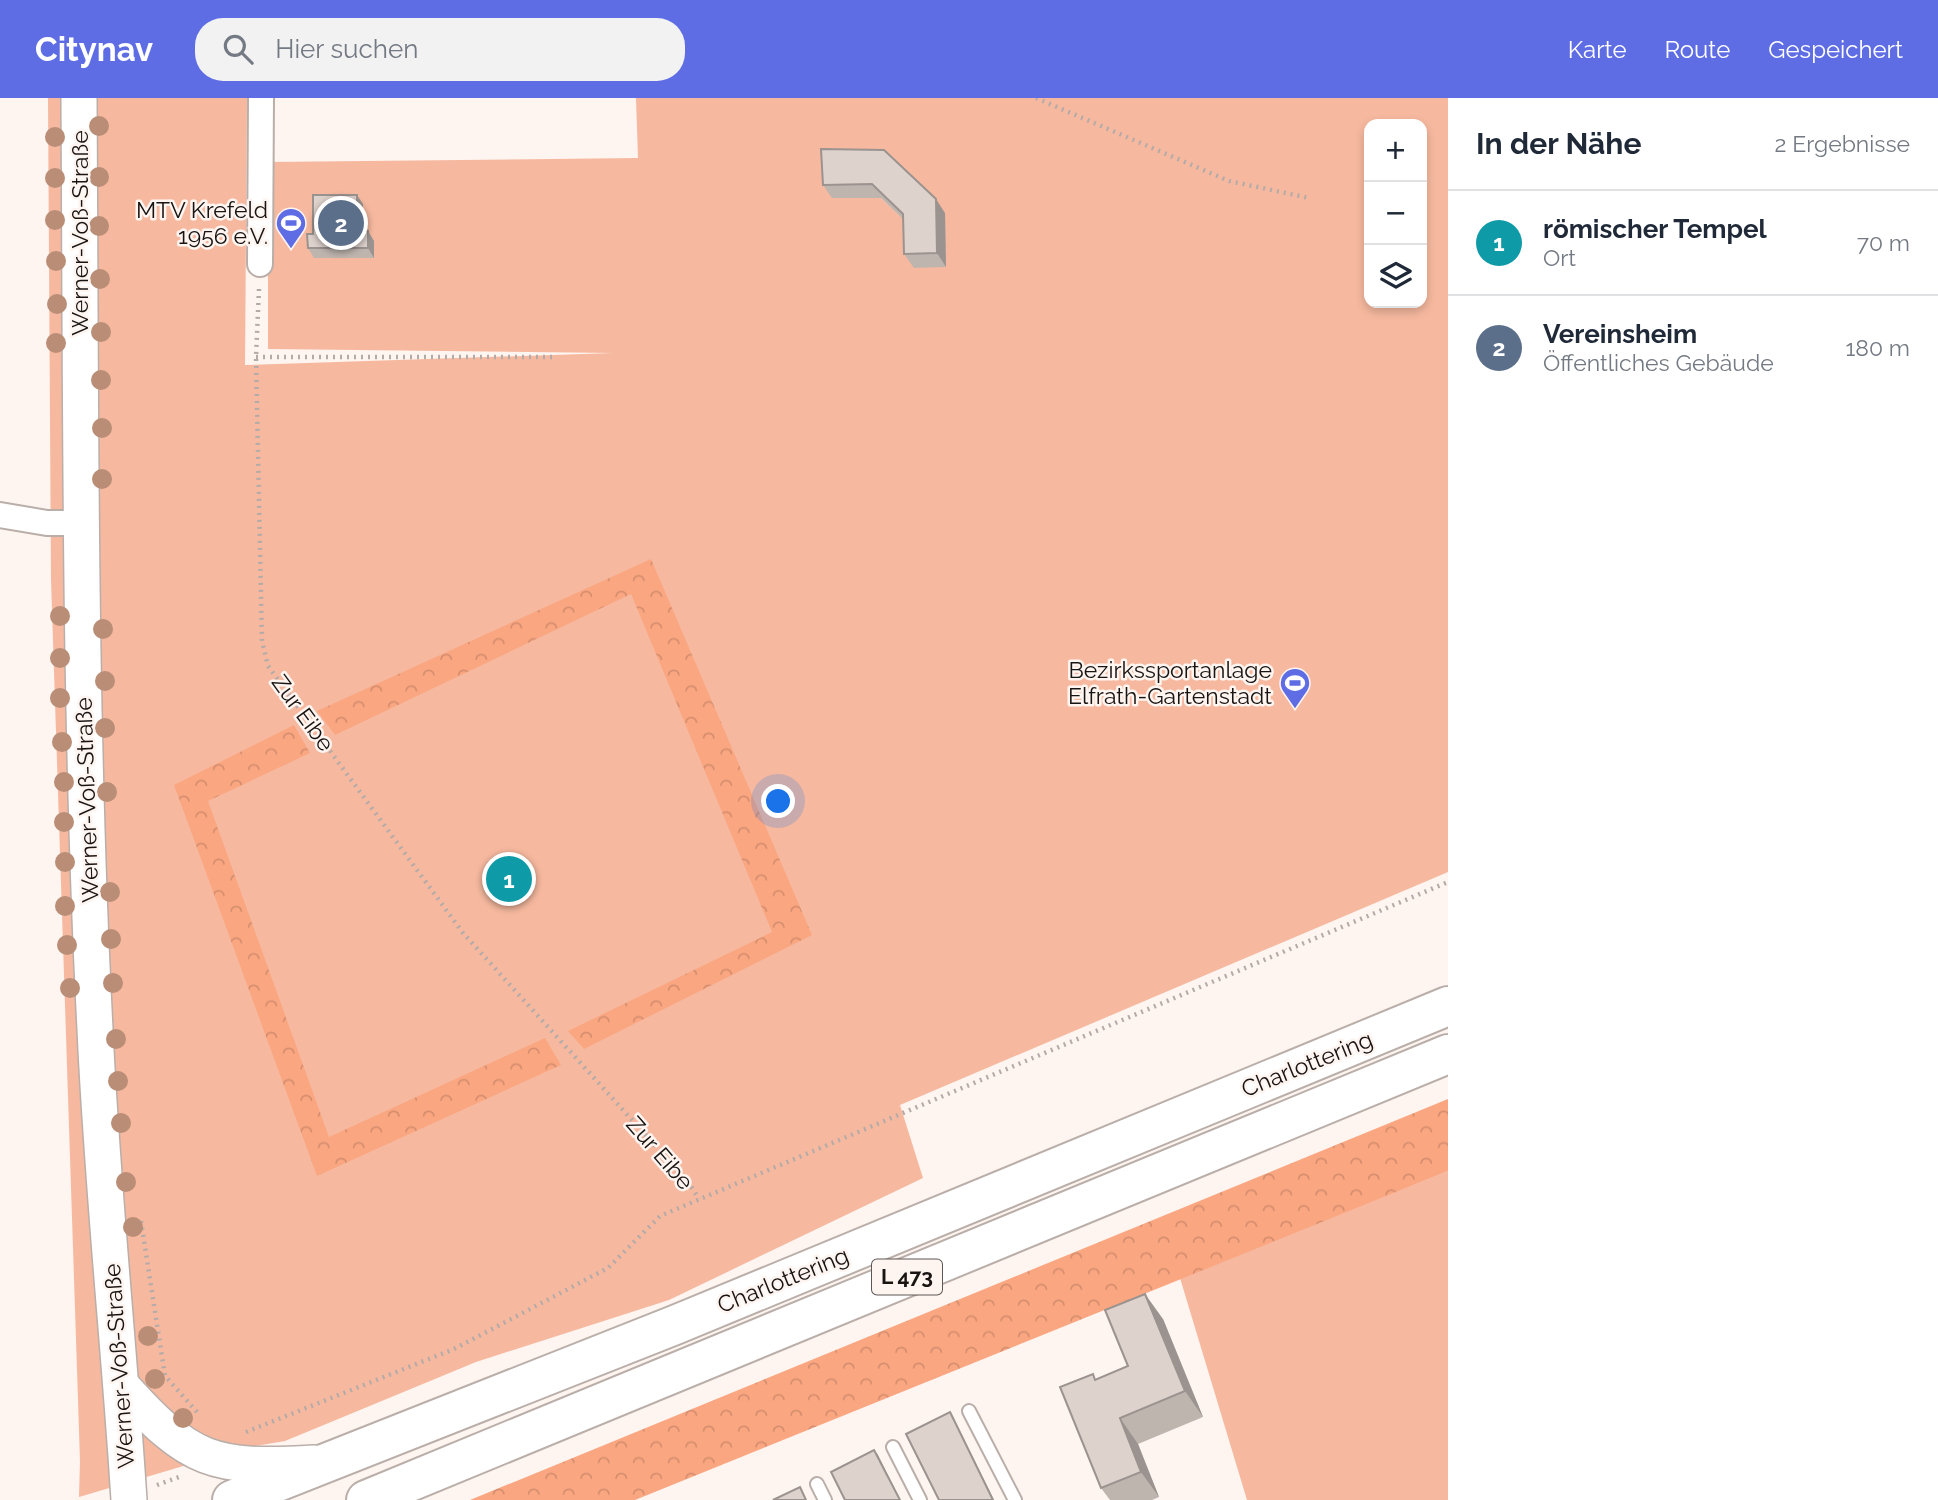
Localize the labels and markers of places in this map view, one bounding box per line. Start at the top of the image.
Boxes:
place label: MTV Krefeld 1956 e.V. [136,196,268,249]
pin: 2 [318,197,364,249]
sports icon: MTV Krefeld 1956 e.V. [274,206,308,250]
place label: Bezirkssportanlage Elfrath-Gartenstadt [1068,656,1272,709]
sports icon: Bezirkssportanlage Elfrath-Gartenstadt [1278,666,1312,710]
pin: 1 [486,853,532,905]

